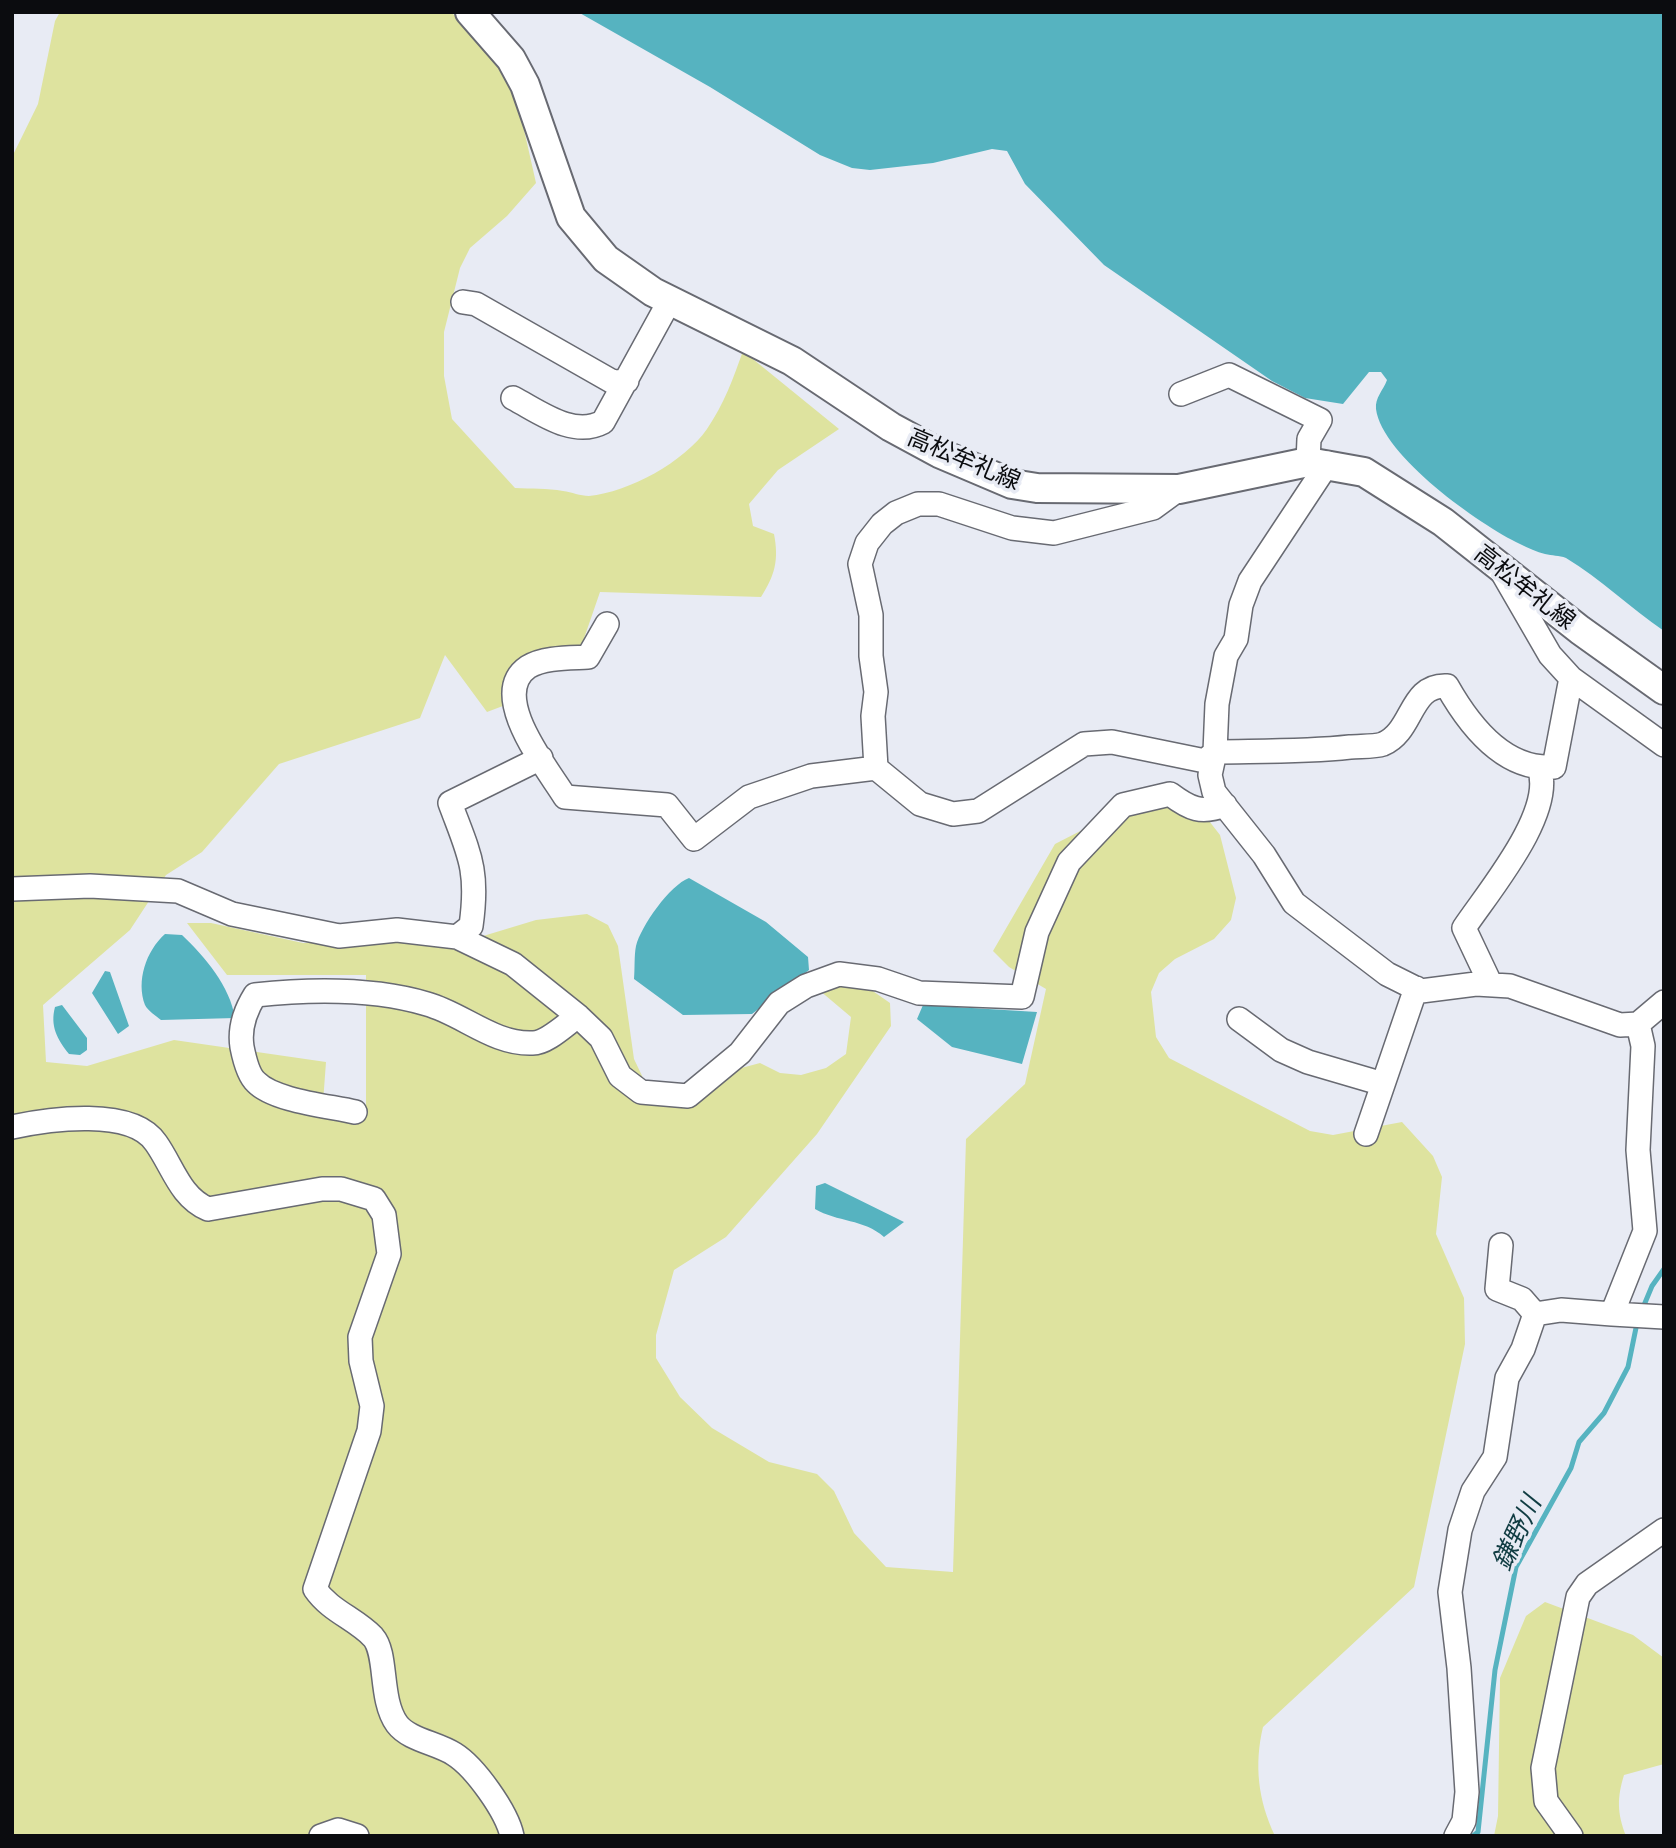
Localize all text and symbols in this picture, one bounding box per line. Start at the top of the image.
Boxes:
street label: 高松牟礼線 [903,422,1025,496]
street label: 高松牟礼線 [1469,539,1581,635]
water label: 鎌野川 [1486,1491,1548,1575]

